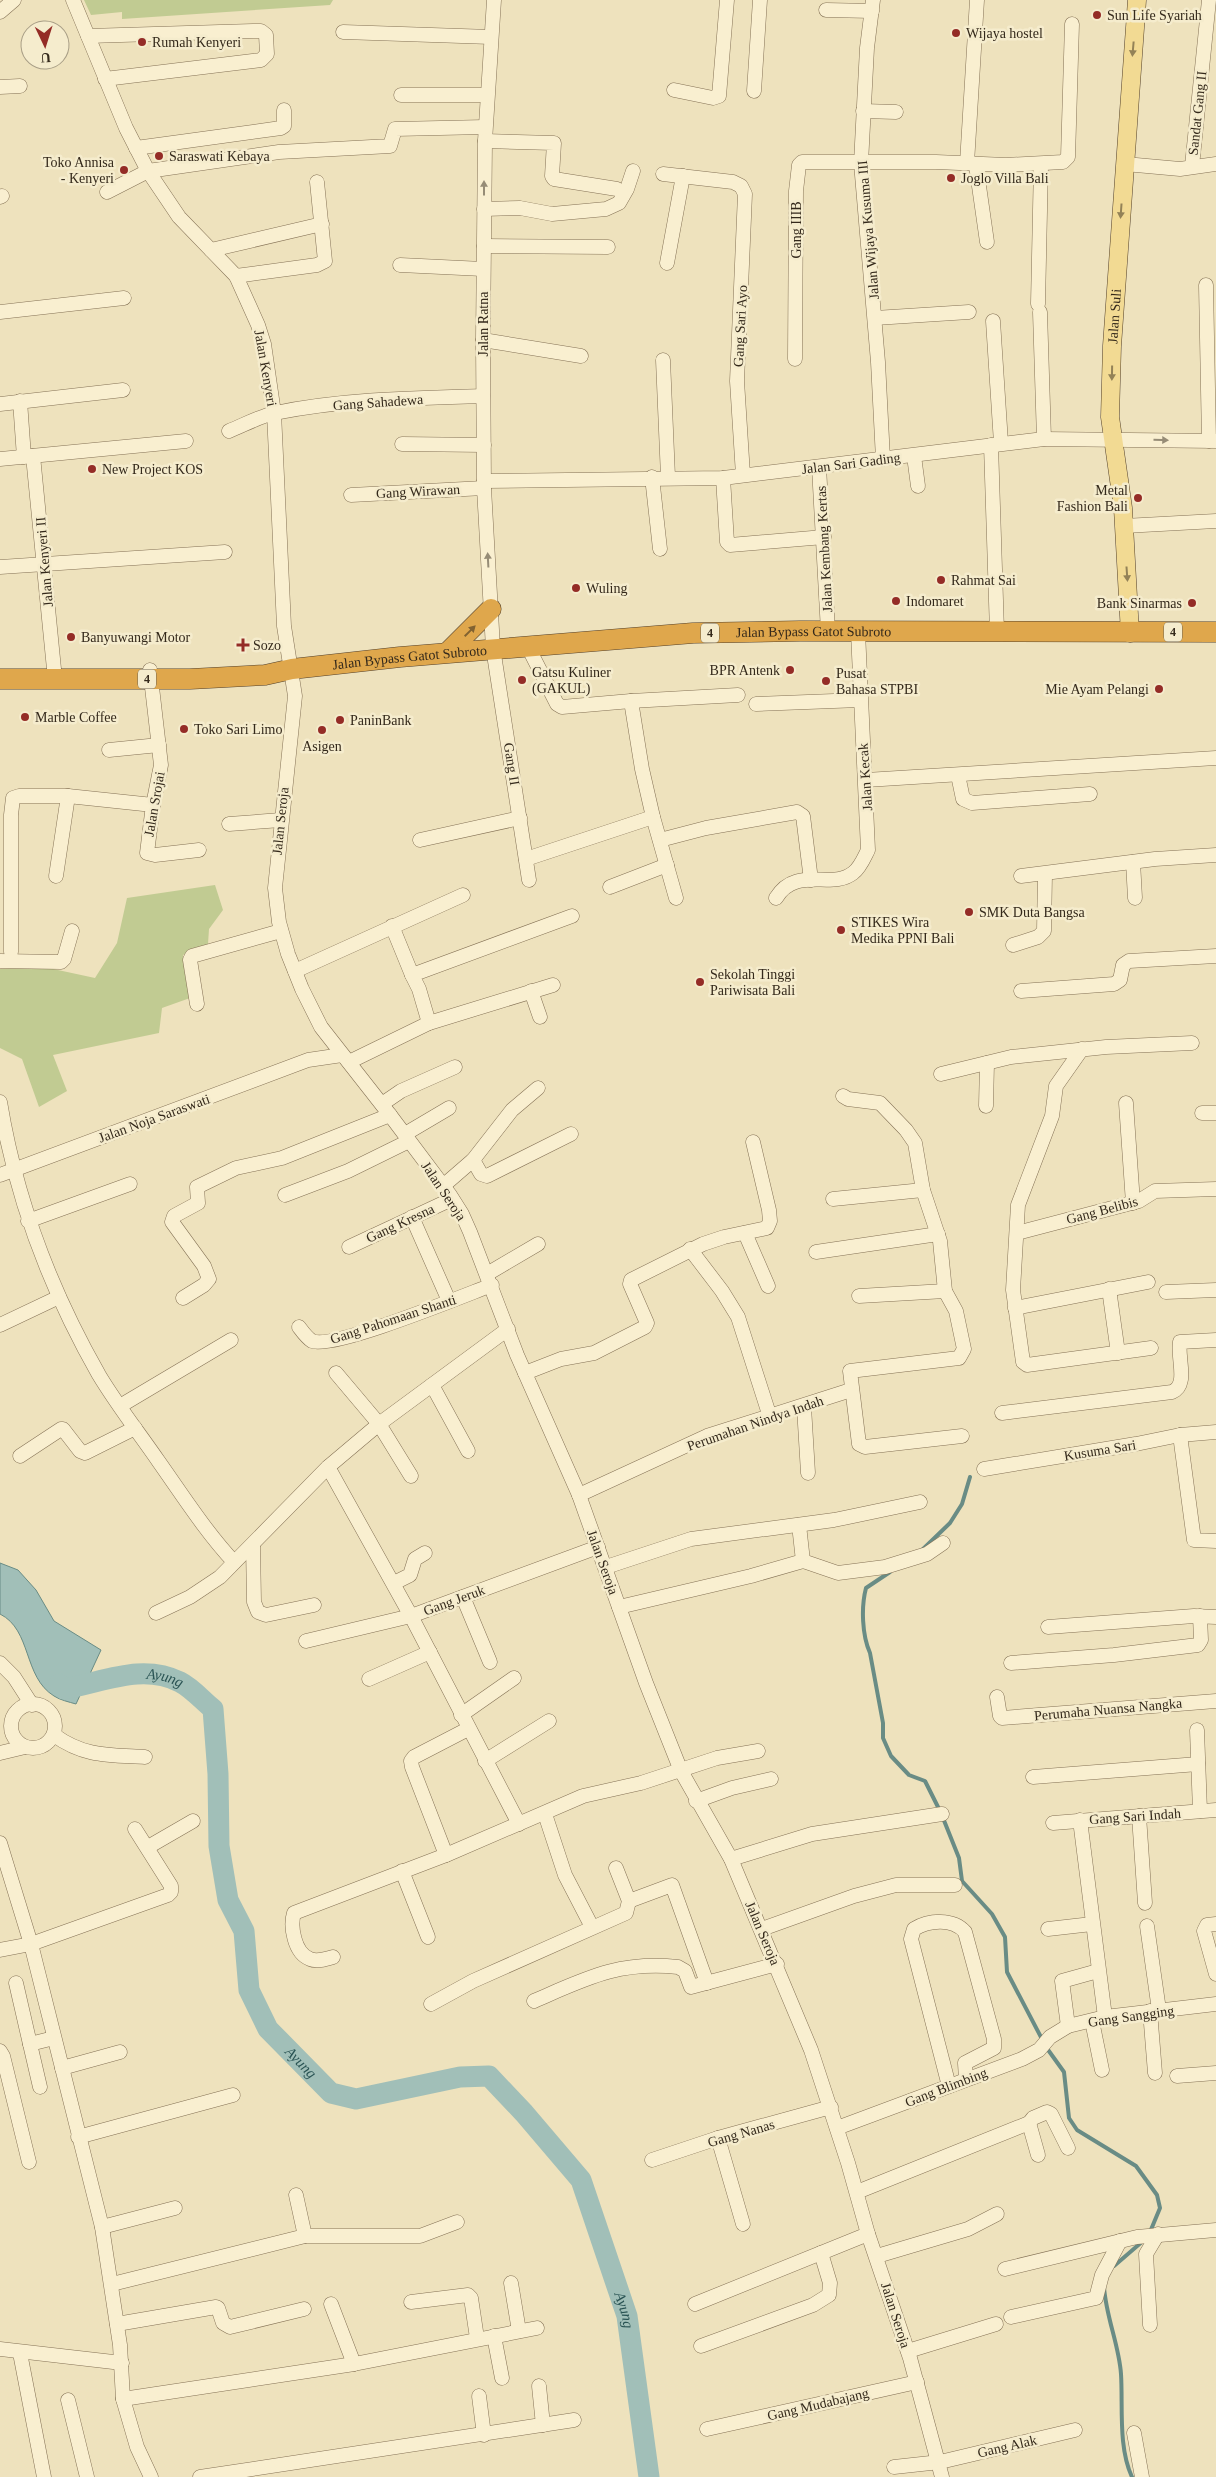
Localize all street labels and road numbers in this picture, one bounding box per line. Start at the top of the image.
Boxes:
street label: Sandat Gang II [1186,70,1209,156]
street label: Jalan Wijaya Kusuma III [855,159,882,300]
street label: Gang IIIB [789,201,804,259]
street label: Gang Sari Ayo [731,285,750,367]
street label: Jalan Suli [1105,288,1124,344]
street label: Jalan Ratna [476,291,491,356]
street label: Jalan Kenyeri [251,329,280,408]
street label: Gang Sahadewa [332,392,425,413]
street label: Jalan Sari Gading [801,450,901,477]
street label: Gang Wirawan [376,482,461,501]
street label: Jalan Kembang Kertas [814,485,835,613]
street label: Jalan Kenyeri II [33,516,56,608]
road number: 4 [1164,622,1182,642]
road number: 4 [701,624,719,642]
street label: Jalan Bypass Gatot Subroto [736,624,891,640]
street label: Jalan Bypass Gatot Subroto [332,643,488,672]
road number: 4 [138,670,156,689]
street label: Gang II [501,742,522,787]
street label: Jalan Kecak [856,743,875,811]
street label: Jalan Srojai [141,770,168,838]
street label: Jalan Seroja [269,786,292,856]
street label: Jalan Noja Saraswati [96,1091,212,1146]
street label: Jalan Seroja [418,1159,469,1224]
street label: Gang Belibis [1065,1194,1140,1227]
street label: Gang Kresna [364,1201,437,1246]
street label: Gang Pahomaan Shanti [328,1292,458,1347]
street label: Perumahan Nindya Indah [685,1393,825,1454]
street label: Kusuma Sari [1063,1437,1137,1464]
street label: Jalan Seroja [584,1528,621,1597]
street label: Gang Jeruk [421,1582,487,1618]
street label: Perumaha Nuansa Nangka [1033,1695,1183,1723]
street label: Gang Sari Indah [1089,1806,1181,1827]
street label: Jalan Seroja [742,1899,783,1968]
street label: Gang Sangging [1087,2003,1175,2030]
street label: Gang Blimbing [903,2065,989,2110]
street label: Gang Nanas [706,2117,776,2150]
street label: Jalan Seroja [878,2280,913,2351]
street label: Gang Mudabajang [766,2386,870,2423]
street label: Gang Alak [976,2432,1038,2461]

